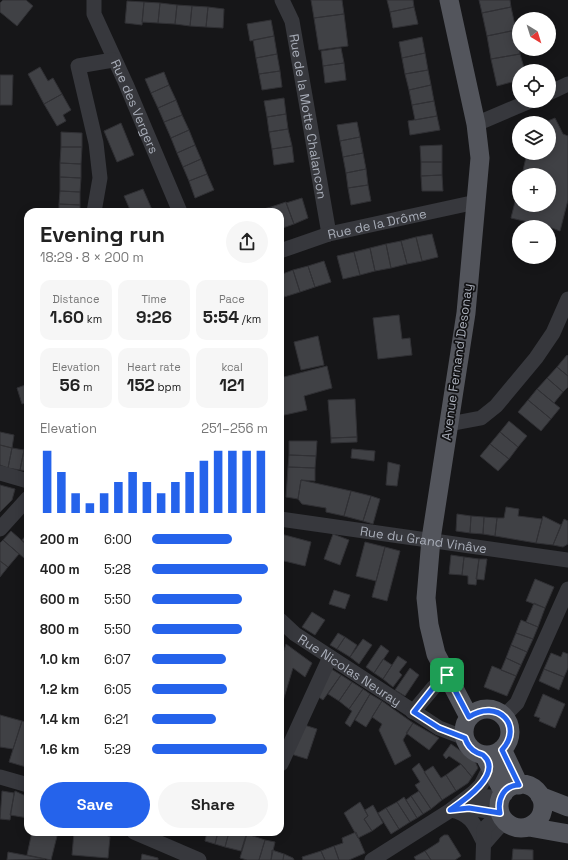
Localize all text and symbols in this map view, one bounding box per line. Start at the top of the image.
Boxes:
north arrow [512,12,556,56]
map controls [512,12,556,264]
street label: Rue de la Motte Chalancon [286,32,331,200]
street label: Rue des Vergers [107,56,163,156]
button: locate [512,64,556,108]
button: layers [512,116,556,160]
button: + [512,168,556,212]
street label: Rue de la Drôme [326,205,428,243]
text: Evening run [40,220,165,248]
button: − [512,220,556,264]
button: share [226,221,268,263]
text: 18:29 · 8 × 200 m [40,249,144,266]
street label: Avenue Fernand Desonay [438,282,476,442]
text: Distance [53,292,99,306]
text: Time [141,292,167,306]
text: Pace [219,292,245,306]
text: 1.60 [50,306,84,328]
text: 9:26 [136,306,172,328]
text: 5:54 [203,306,239,328]
text: km [84,312,102,326]
text: /km [239,312,261,326]
text: Elevation [52,360,100,374]
text: Heart rate [127,360,181,374]
text: kcal [221,360,243,374]
text: 56 [59,374,80,396]
text: 152 [127,374,155,396]
text: 121 [219,374,245,396]
text: m [80,380,93,394]
text: bpm [155,380,181,394]
text: Elevation [40,420,97,437]
text: 251–256 m [201,420,268,437]
street label: Rue du Grand Vinâve [359,522,488,557]
text: 200 m [40,531,79,548]
text: 6:00 [104,531,132,548]
text: 400 m [40,561,80,578]
text: 5:28 [104,561,131,578]
text: 600 m [40,591,79,608]
text: 5:50 [104,591,131,608]
text: 800 m [40,621,79,638]
text: 5:50 [104,621,131,638]
street label: Rue Nicolas Neuray [295,630,405,710]
text: 1.0 km [40,651,80,668]
text: 6:07 [104,651,131,668]
pin [430,658,464,692]
icon: arrive [436,664,458,686]
text: 1.2 km [40,681,79,698]
text: 6:05 [104,681,131,698]
text: 1.4 km [40,711,80,728]
text: 6:21 [104,711,129,728]
text: 1.6 km [40,741,79,758]
text: 5:29 [104,741,131,758]
button: Save [40,782,150,828]
button: Share [158,782,268,828]

